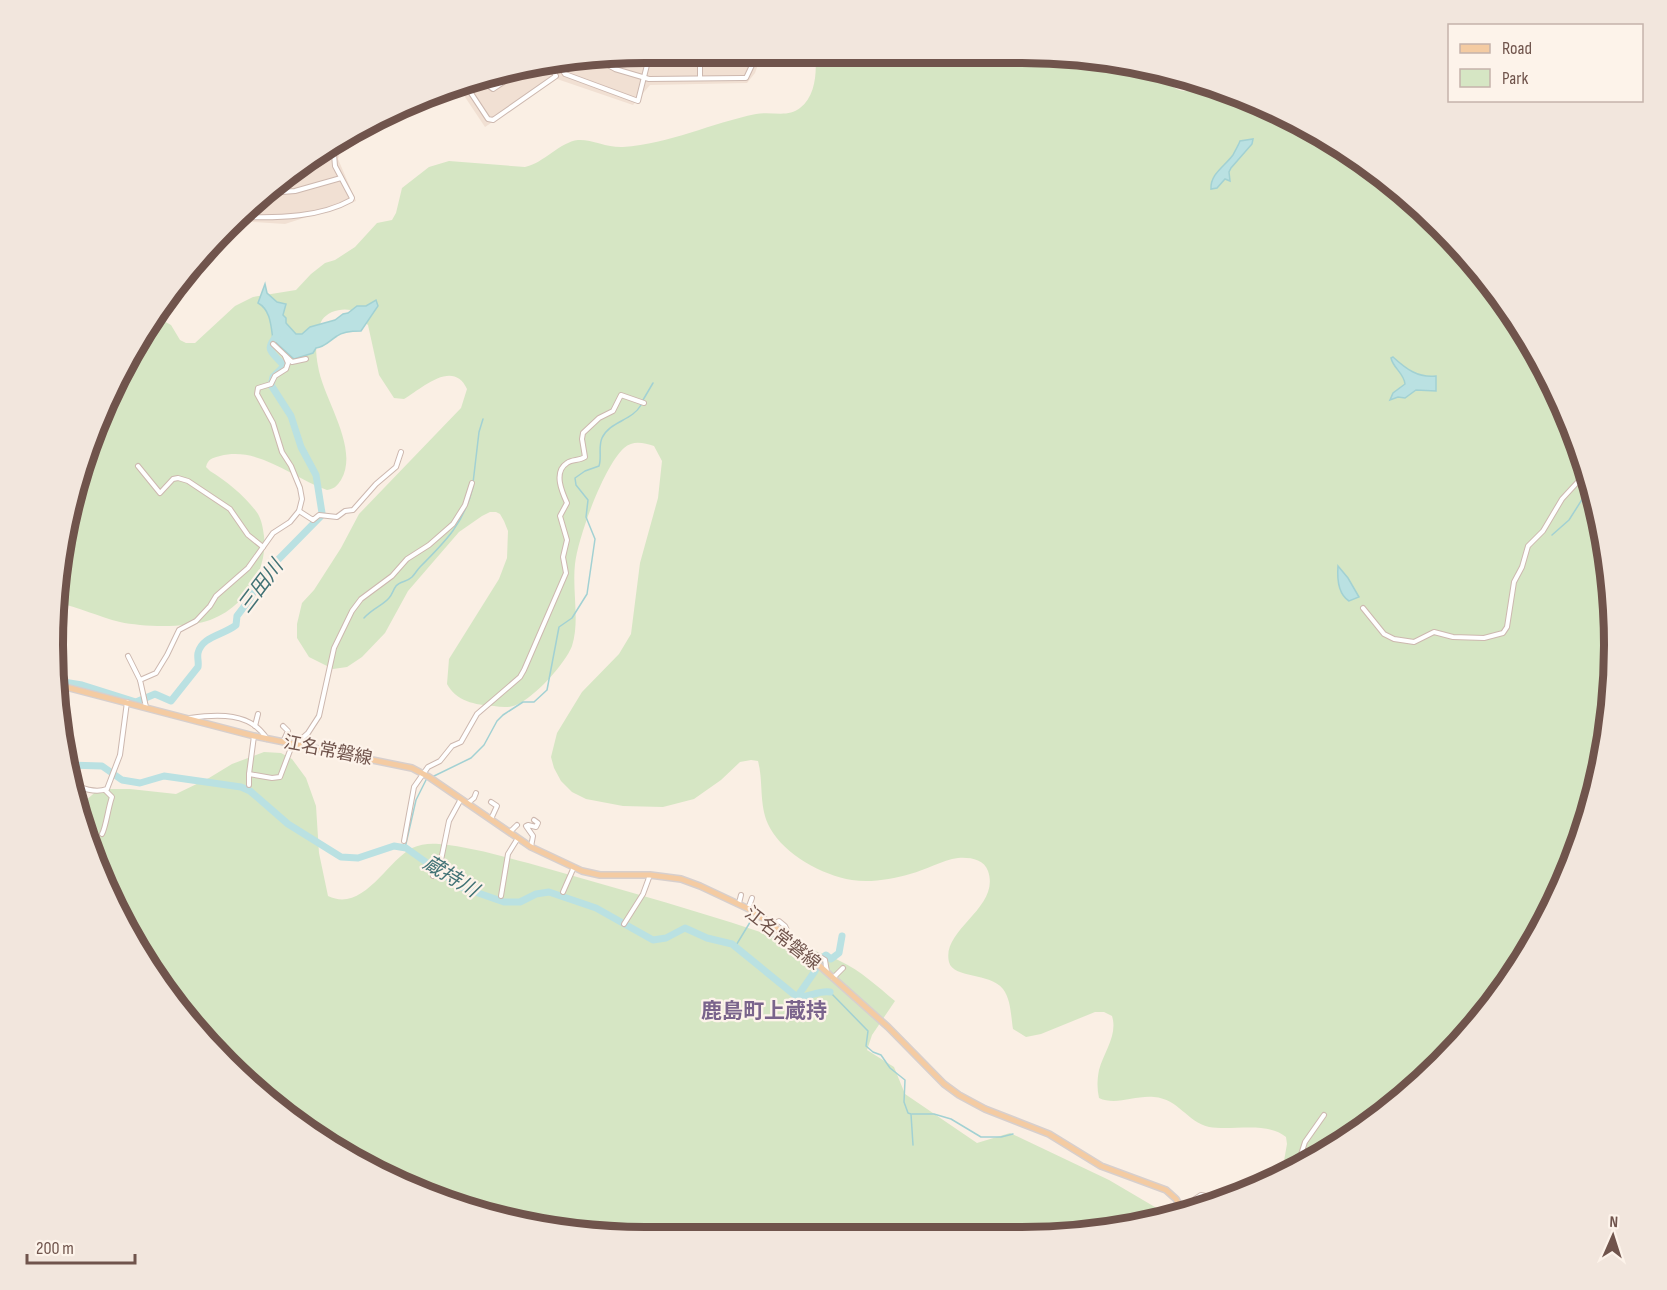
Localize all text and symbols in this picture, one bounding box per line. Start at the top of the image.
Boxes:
legend [1448,24,1643,102]
text: Road [1502,38,1532,59]
text: Park [1502,68,1528,89]
water label: 三田川 [233,554,290,618]
street label: 江名常磐線 [282,732,374,769]
water label: 蔵持川 [419,851,484,904]
street label: 江名常磐線 [741,902,825,974]
district label: 鹿島町上蔵持 [701,999,827,1024]
north arrow [1583,1206,1643,1266]
text: N [1609,1213,1618,1232]
scale bar [27,1227,135,1265]
text: 200 m [36,1238,74,1259]

